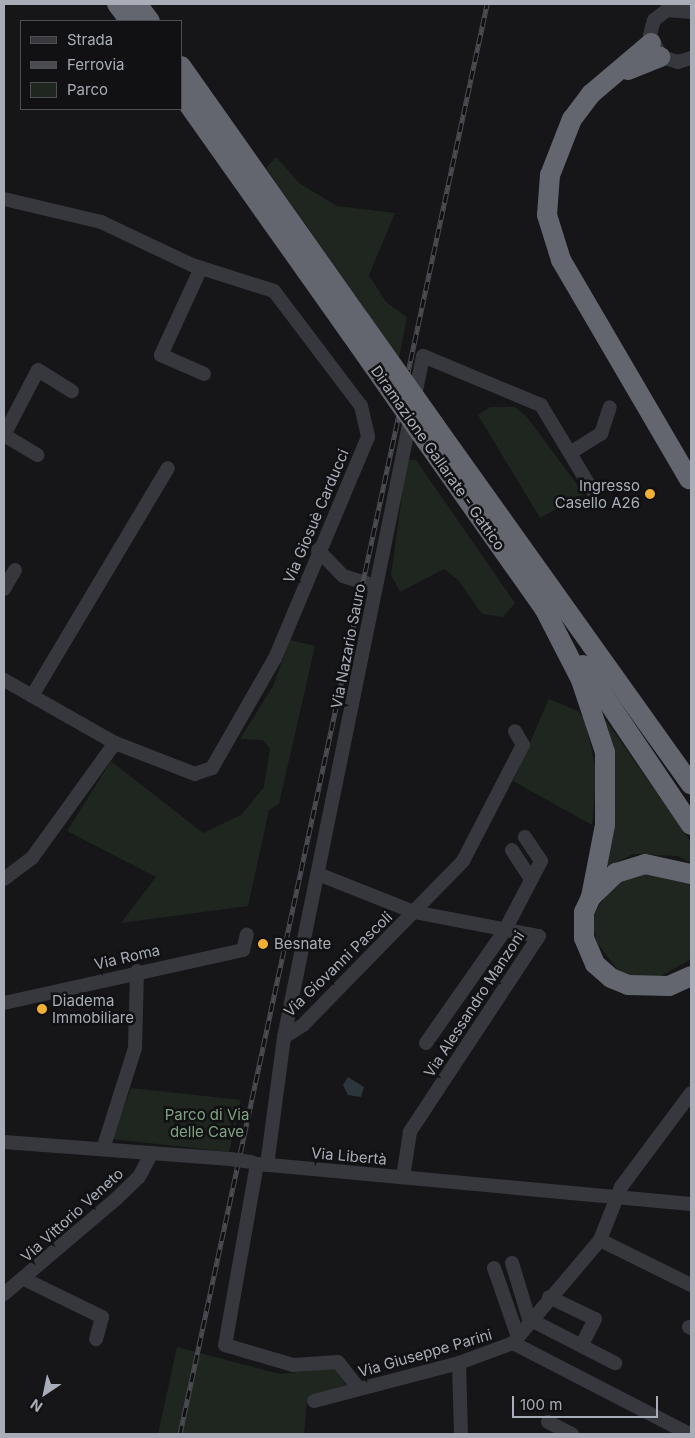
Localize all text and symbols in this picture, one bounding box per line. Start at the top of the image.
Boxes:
legend [20,20,182,110]
text: Strada [67,30,113,49]
text: Ferrovia [67,55,124,74]
text: Parco [67,80,108,99]
street label: Diramazione Gallarate - Gattico [367,362,509,554]
street label: Via Giosuè Carducci [280,446,352,586]
place label: Ingresso Casello A26 [555,476,640,511]
marker: Ingresso Casello A26 [644,488,656,500]
street label: Via Nazario Sauro [327,582,369,710]
street label: Via Giovanni Pascoli [280,908,396,1020]
street label: Via Alessandro Manzoni [420,928,528,1080]
place label: Besnate [274,935,331,953]
marker: Besnate [256,937,270,951]
street label: Via Roma [93,941,161,973]
place label: Diadema Immobiliare [52,991,134,1026]
marker: Diadema Immobiliare [36,1003,48,1015]
park label: Parco di Via delle Cave [165,1105,249,1140]
street label: Via Libertà [310,1144,388,1168]
street label: Via Vittorio Veneto [17,1164,127,1266]
street label: Via Giuseppe Parini [356,1325,494,1381]
north arrow [20,1368,70,1418]
scale bar [515,1386,661,1418]
text: 100 m [520,1395,562,1414]
text: N [27,1396,46,1416]

